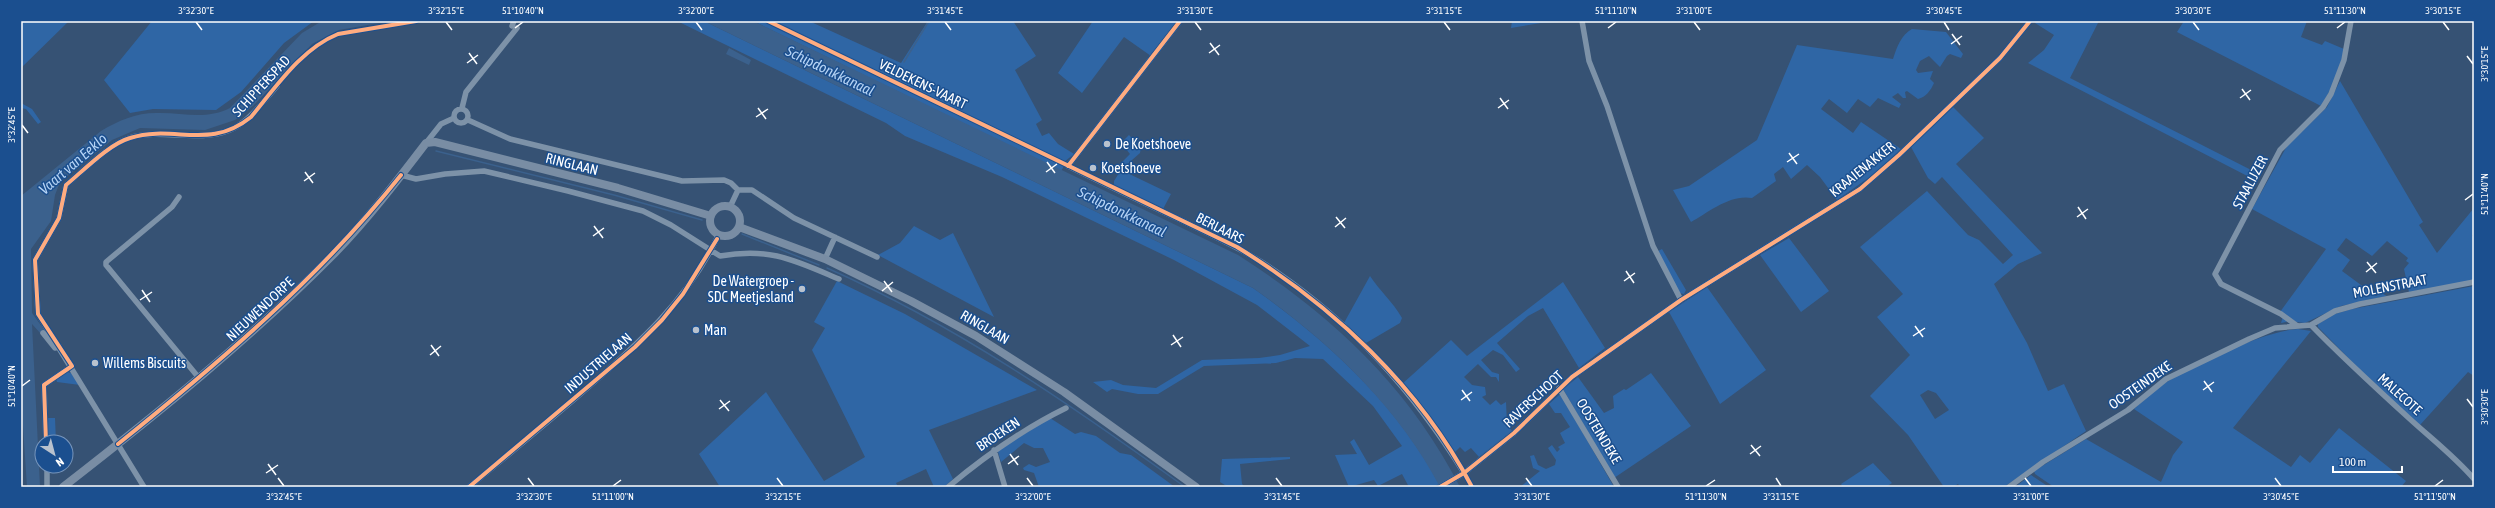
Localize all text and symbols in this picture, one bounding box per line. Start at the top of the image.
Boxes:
text: 3°32'30"E [178,5,214,16]
text: 3°32'15"E [428,5,464,16]
text: 51°10'40"N [502,5,544,16]
text: 3°32'00"E [678,5,714,16]
text: 3°31'45"E [927,5,963,16]
text: 3°31'30"E [1177,5,1213,16]
text: 3°31'15"E [1426,5,1462,16]
text: 51°11'10"N [1595,5,1637,16]
text: 3°31'00"E [1676,5,1712,16]
text: 3°30'45"E [1926,5,1962,16]
text: 3°30'30"E [2175,5,2211,16]
text: 51°11'30"N [2324,5,2366,16]
text: 3°30'15"E [2425,5,2461,16]
water label: Schipdonkkanaal [782,41,877,99]
text: 3°30'15"E [2479,46,2490,82]
street label: SCHIPPERSPAD [229,52,293,120]
street label: VELDEKENS-VAART [876,56,970,112]
text: 3°32'45"E [6,107,17,143]
water label: Vaart van Eeklo [35,130,110,198]
place label: De Koetshoeve [1115,136,1191,152]
street label: KRAAIENAKKER [1826,138,1898,200]
marker: De Koetshoeve [1102,139,1112,149]
street label: RINGLAAN [544,150,600,178]
street label: STAALIJZER [2229,153,2271,211]
place label: Koetshoeve [1101,160,1161,176]
marker: Koetshoeve [1088,163,1098,173]
text: 51°11'40"N [2479,173,2490,215]
water label: Schipdonkkanaal [1074,182,1169,240]
street label: BERLAARS [1193,209,1247,247]
street label: MOLENSTRAAT [2351,271,2429,301]
place label: De Watergroep - SDC Meetjesland [708,273,794,305]
street label: NIEUWENDORPE [223,274,297,344]
marker: De Watergroep - SDC Meetjesland [797,284,807,294]
street label: RINGLAAN [958,307,1012,347]
place label: Man [704,322,727,338]
marker: Man [691,325,701,335]
street label: INDUSTRIELAAN [561,329,635,397]
place label: Willems Biscuits [103,355,186,371]
marker: Willems Biscuits [90,358,100,368]
street label: OOSTEINDEKE [2106,358,2174,412]
text: 51°10'40"N [6,365,17,407]
street label: RAVERSCHOOT [1500,367,1566,431]
street label: MALECOTE [2375,370,2425,418]
text: 3°30'30"E [2479,389,2490,425]
street label: OOSTEINDEKE [1573,396,1625,466]
street label: BROEKEN [973,414,1023,454]
north arrow [34,434,74,474]
scale bar [2333,448,2402,474]
text: N [54,455,66,469]
text: 100 m [2339,455,2366,469]
text: 3°32'45"E [266,491,302,502]
text: 3°32'30"E [516,491,552,502]
text: 51°11'00"N [592,491,634,502]
text: 3°32'15"E [765,491,801,502]
text: 3°32'00"E [1015,491,1051,502]
text: 3°31'45"E [1264,491,1300,502]
text: 3°31'30"E [1514,491,1550,502]
text: 51°11'30"N [1685,491,1727,502]
text: 3°31'15"E [1763,491,1799,502]
text: 3°31'00"E [2013,491,2049,502]
text: 3°30'45"E [2263,491,2299,502]
text: 51°11'50"N [2414,491,2456,502]

